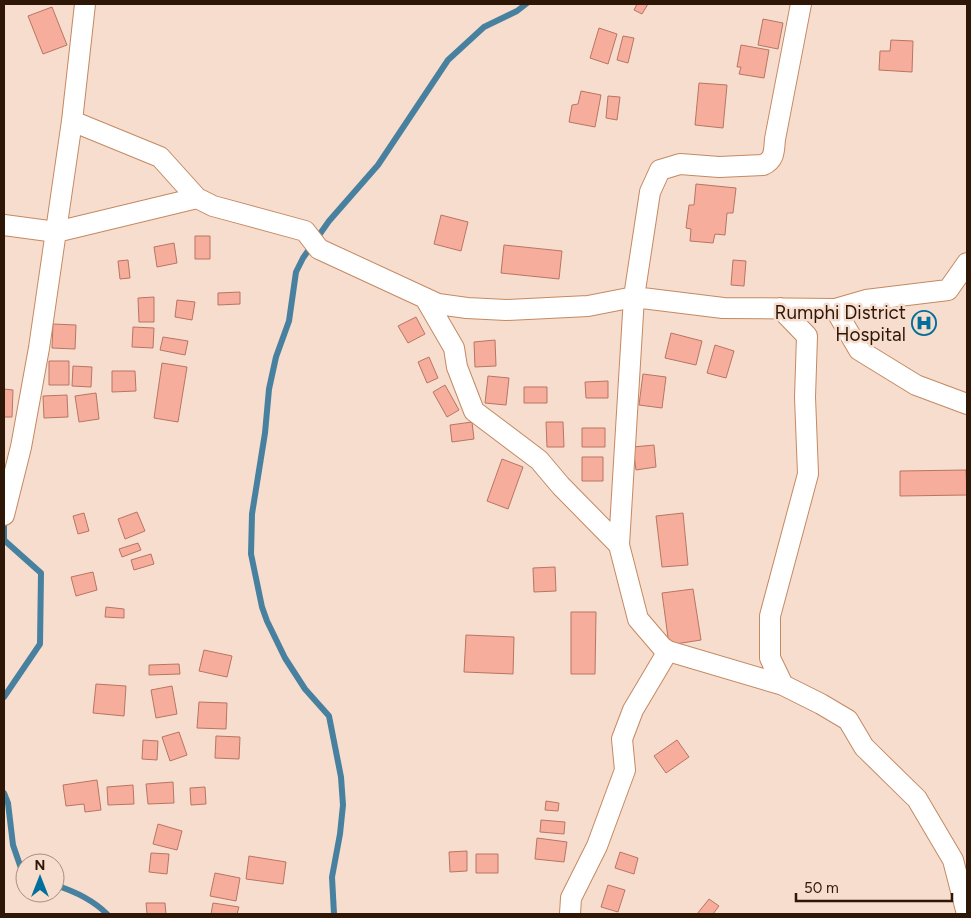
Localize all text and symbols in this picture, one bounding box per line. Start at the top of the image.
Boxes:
place label: Rumphi District Hospital [775,301,906,346]
hospital icon: Rumphi District Hospital [911,310,937,336]
north arrow [15,853,65,903]
text: N [35,857,45,874]
scale bar [796,870,952,902]
text: 50 m [804,879,839,897]

